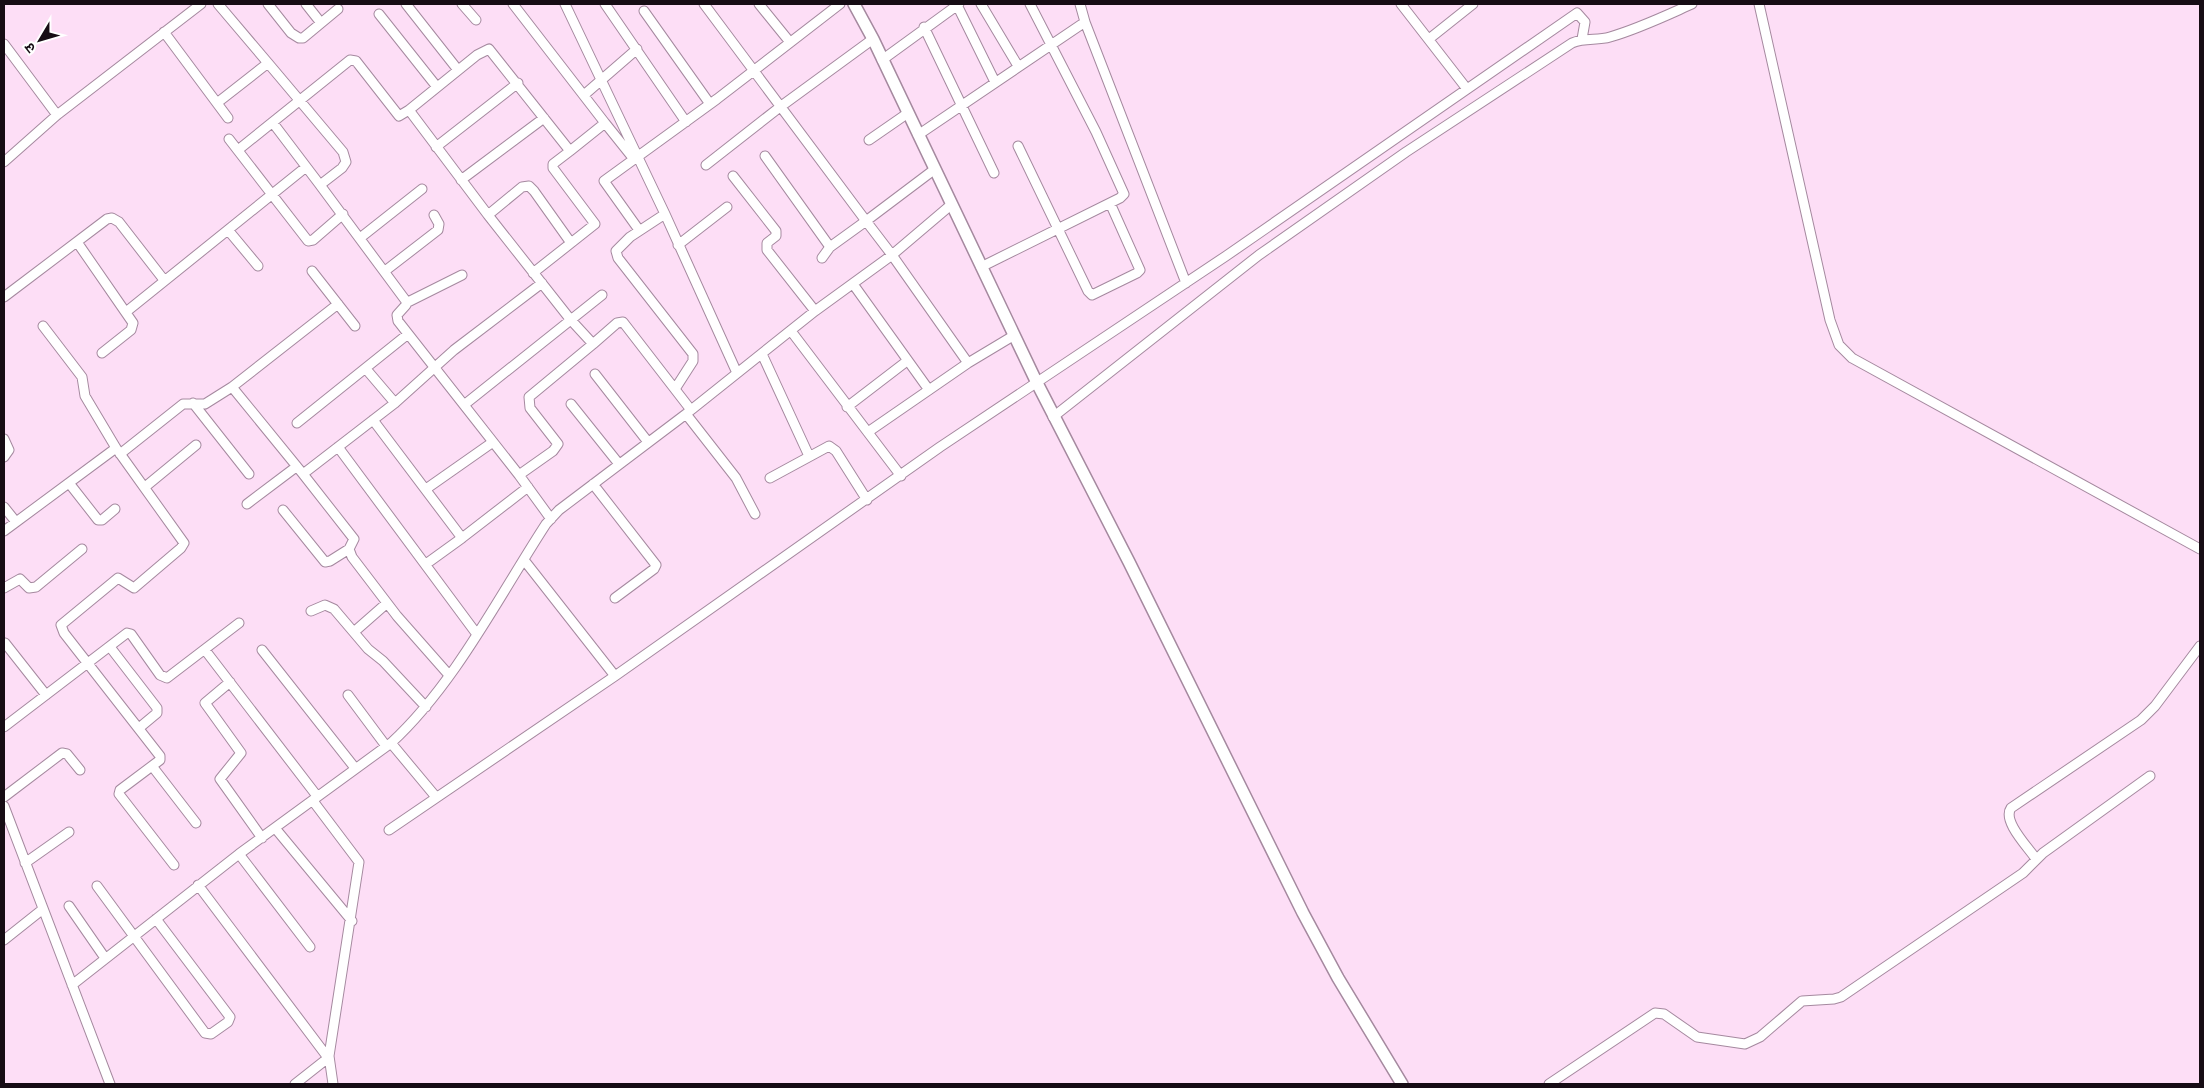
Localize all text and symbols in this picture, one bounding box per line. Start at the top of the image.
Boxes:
north arrow [15,15,65,65]
text: उ [20,39,39,56]

